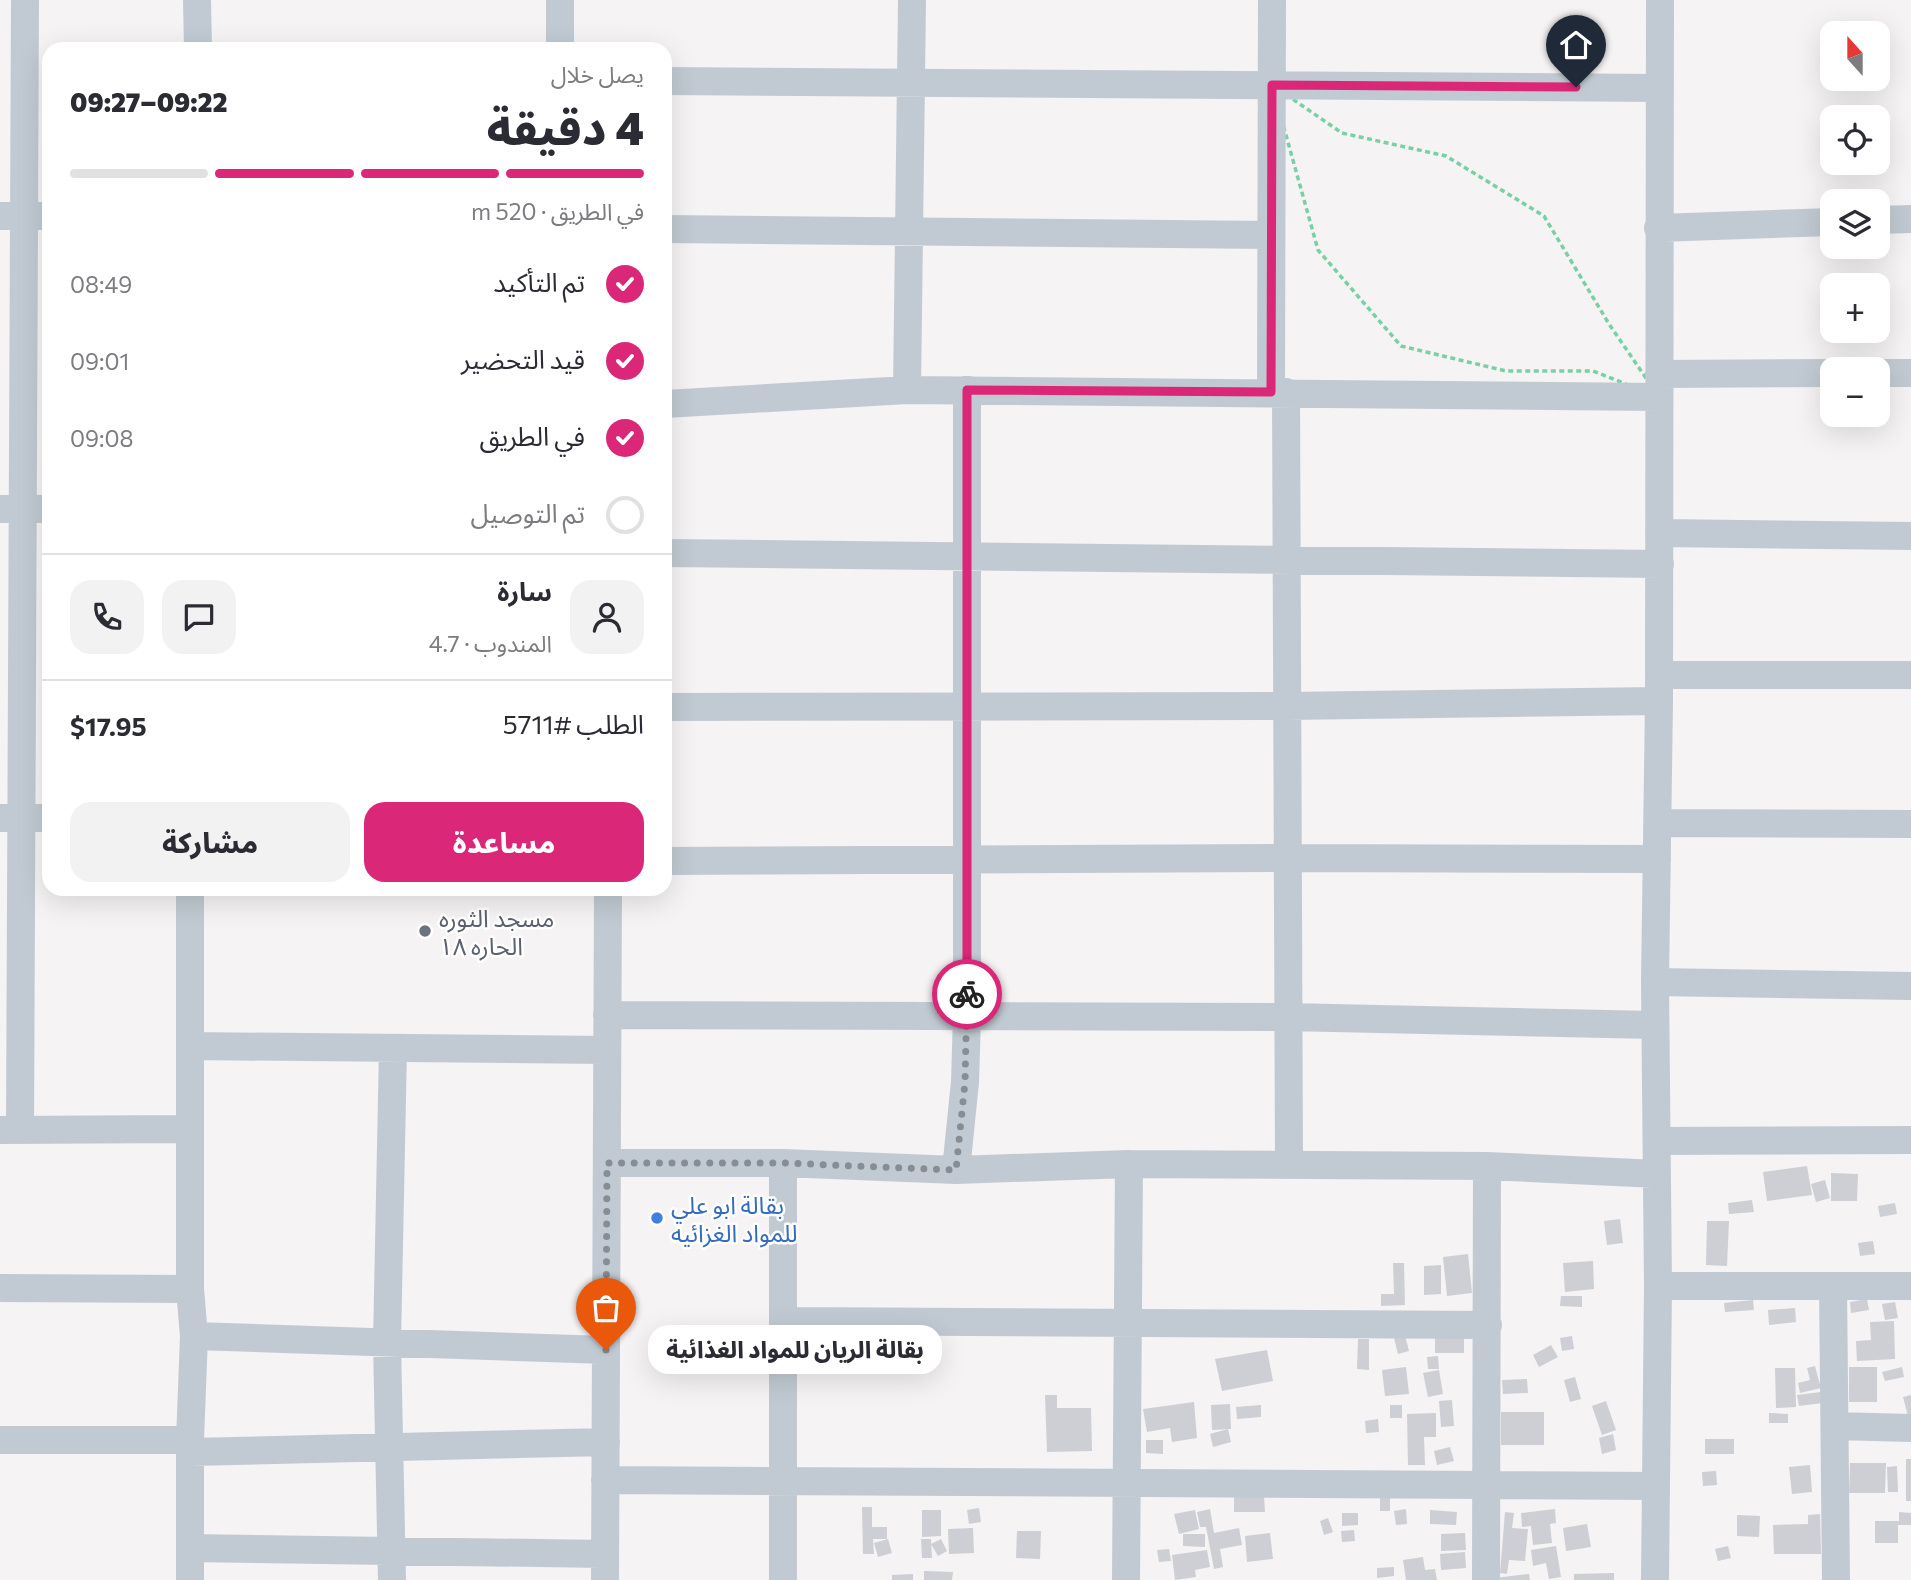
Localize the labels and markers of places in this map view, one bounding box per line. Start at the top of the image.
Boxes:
pin [1546,15,1606,87]
place label: مسجد الثوره الحاره ١٨ [439,903,554,961]
marker: مسجد الثوره الحاره ١٨ [417,923,433,939]
place label: بقالة ابو علي للمواد الغزائيه [671,1190,798,1248]
marker: بقالة ابو علي للمواد الغزائيه [649,1210,665,1226]
pin [576,1278,636,1350]
callout: بقالة الريان للمواد الغذائية [648,1326,942,1374]

